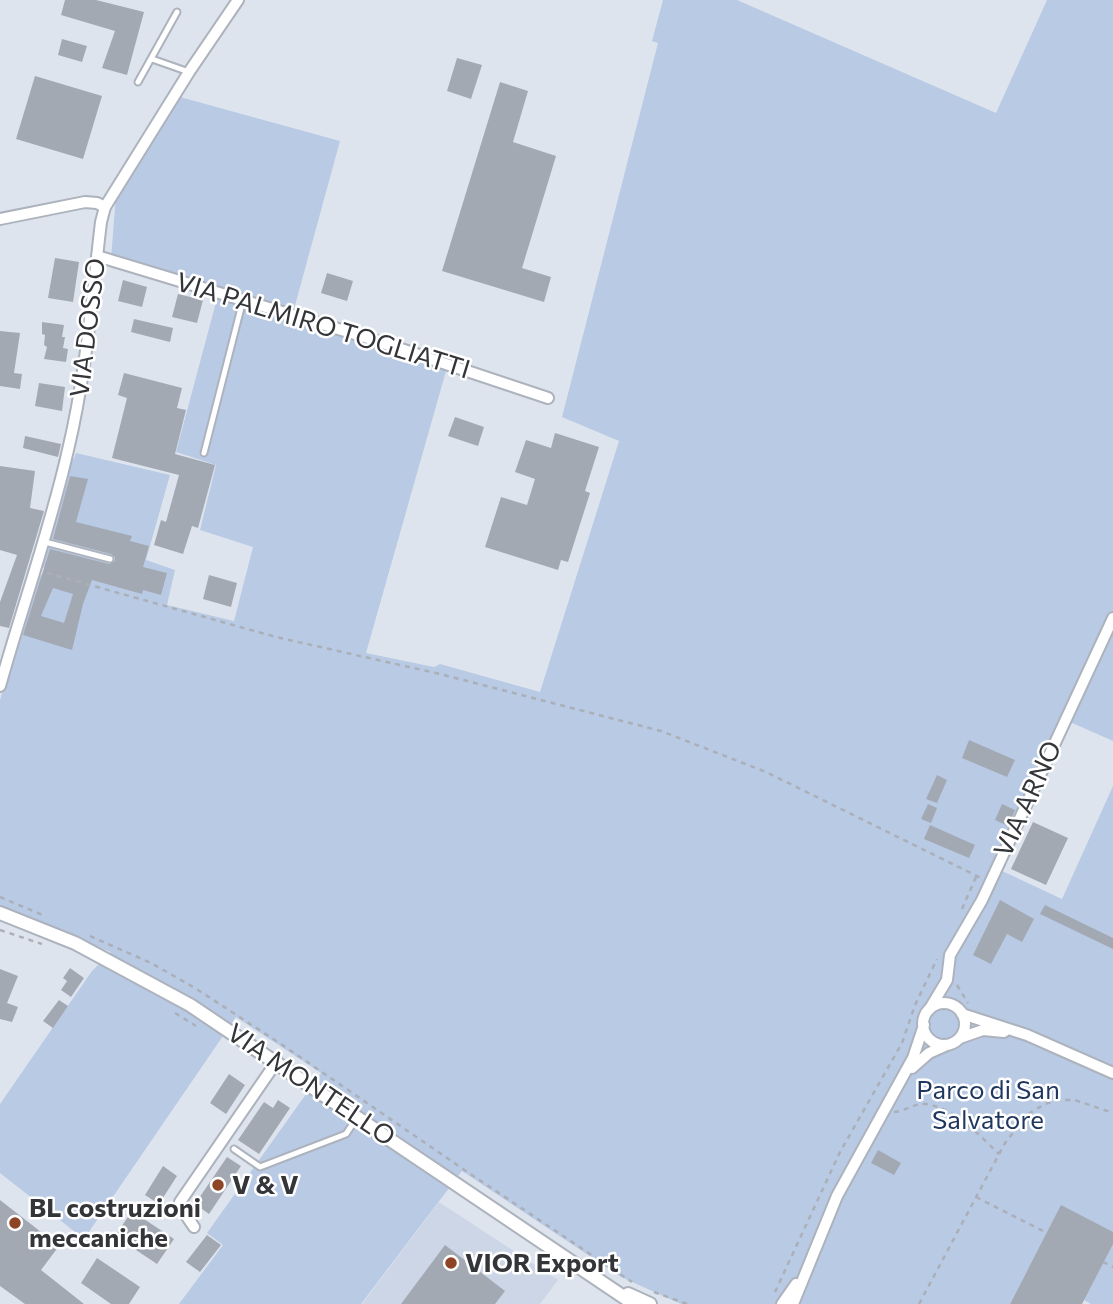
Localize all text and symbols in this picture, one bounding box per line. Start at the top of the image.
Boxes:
street label: VIA DOSSO [64,257,112,399]
street label: VIA PALMIRO TOGLIATTI [172,266,474,386]
street label: VIA ARNO [988,736,1068,862]
street label: VIA MONTELLO [221,1017,401,1153]
park label: Parco di San Salvatore [916,1074,1060,1136]
place label: V & V [232,1169,299,1201]
marker: V & V [210,1177,226,1193]
place label: BL costruzioni meccaniche [29,1192,201,1254]
marker: BL costruzioni meccaniche [7,1215,23,1231]
place label: VIOR Export [465,1247,619,1279]
marker: VIOR Export [443,1255,459,1271]

